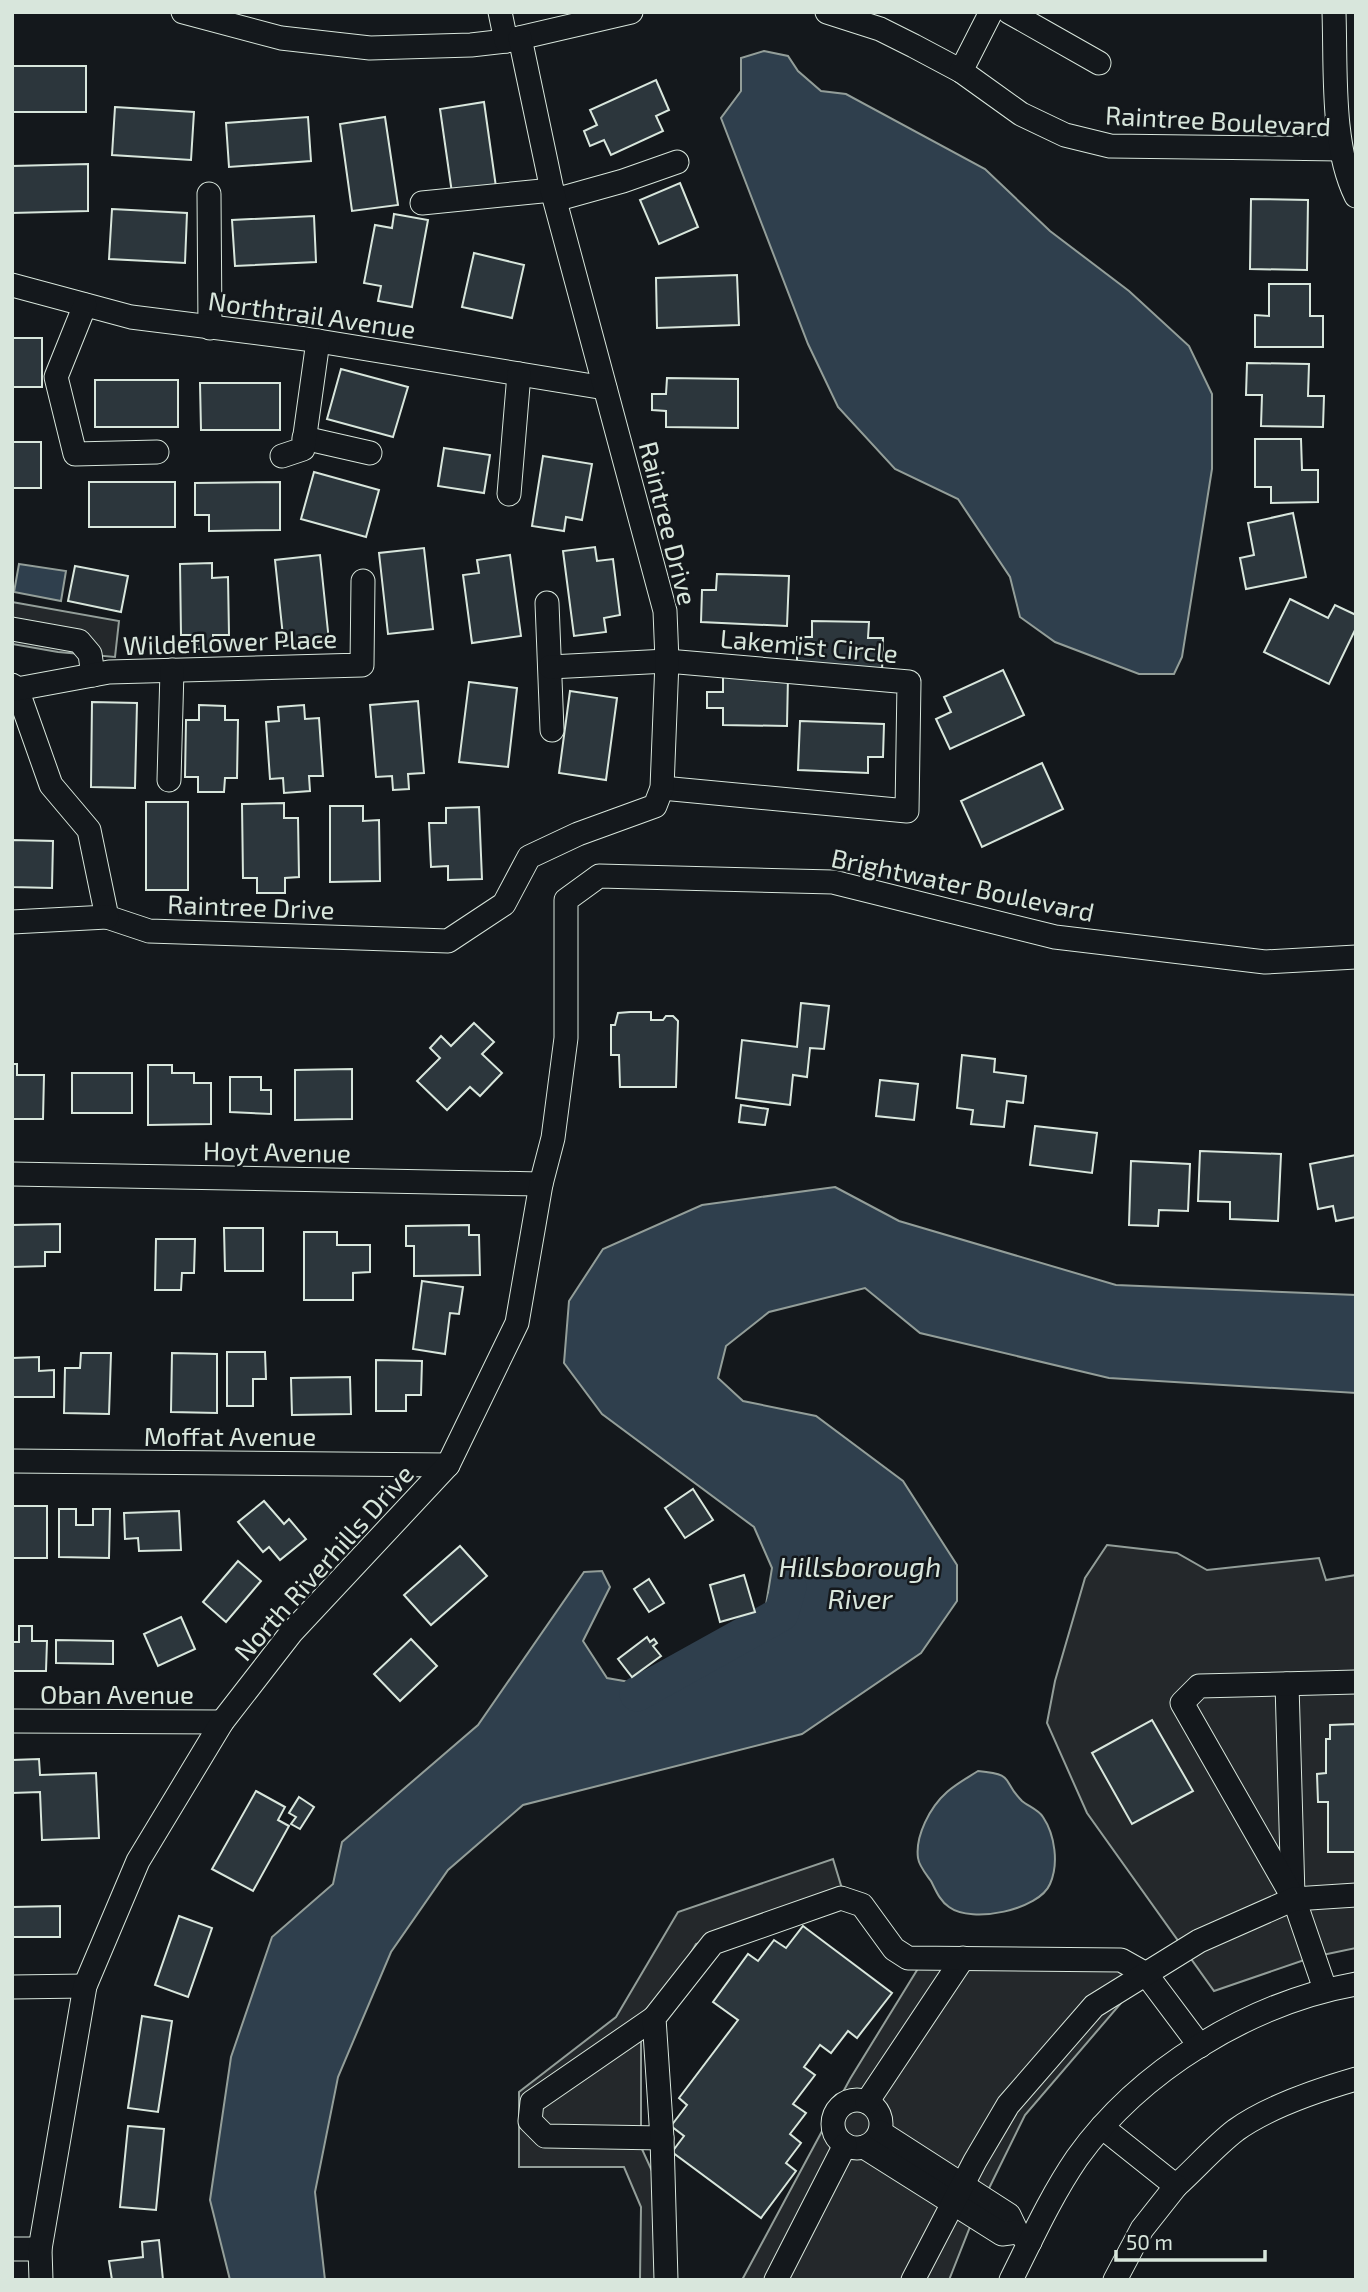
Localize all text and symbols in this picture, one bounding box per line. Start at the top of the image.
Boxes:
street label: Raintree Boulevard [1104,99,1332,141]
street label: Northtrail Avenue [206,284,418,344]
street label: Raintree Drive [634,438,704,608]
street label: Wildeflower Place [122,622,338,660]
street label: Lakemist Circle [719,622,899,668]
street label: Brightwater Boulevard [829,841,1097,927]
street label: Raintree Drive [167,888,335,924]
street label: Hoyt Avenue [203,1134,351,1168]
street label: Moffat Avenue [144,1420,316,1451]
street label: North Riverhills Drive [227,1458,419,1666]
water label: Hillsborough River [779,1549,941,1615]
street label: Oban Avenue [40,1678,194,1709]
scale bar [1116,2218,1265,2262]
text: 50 m [1126,2229,1173,2254]

